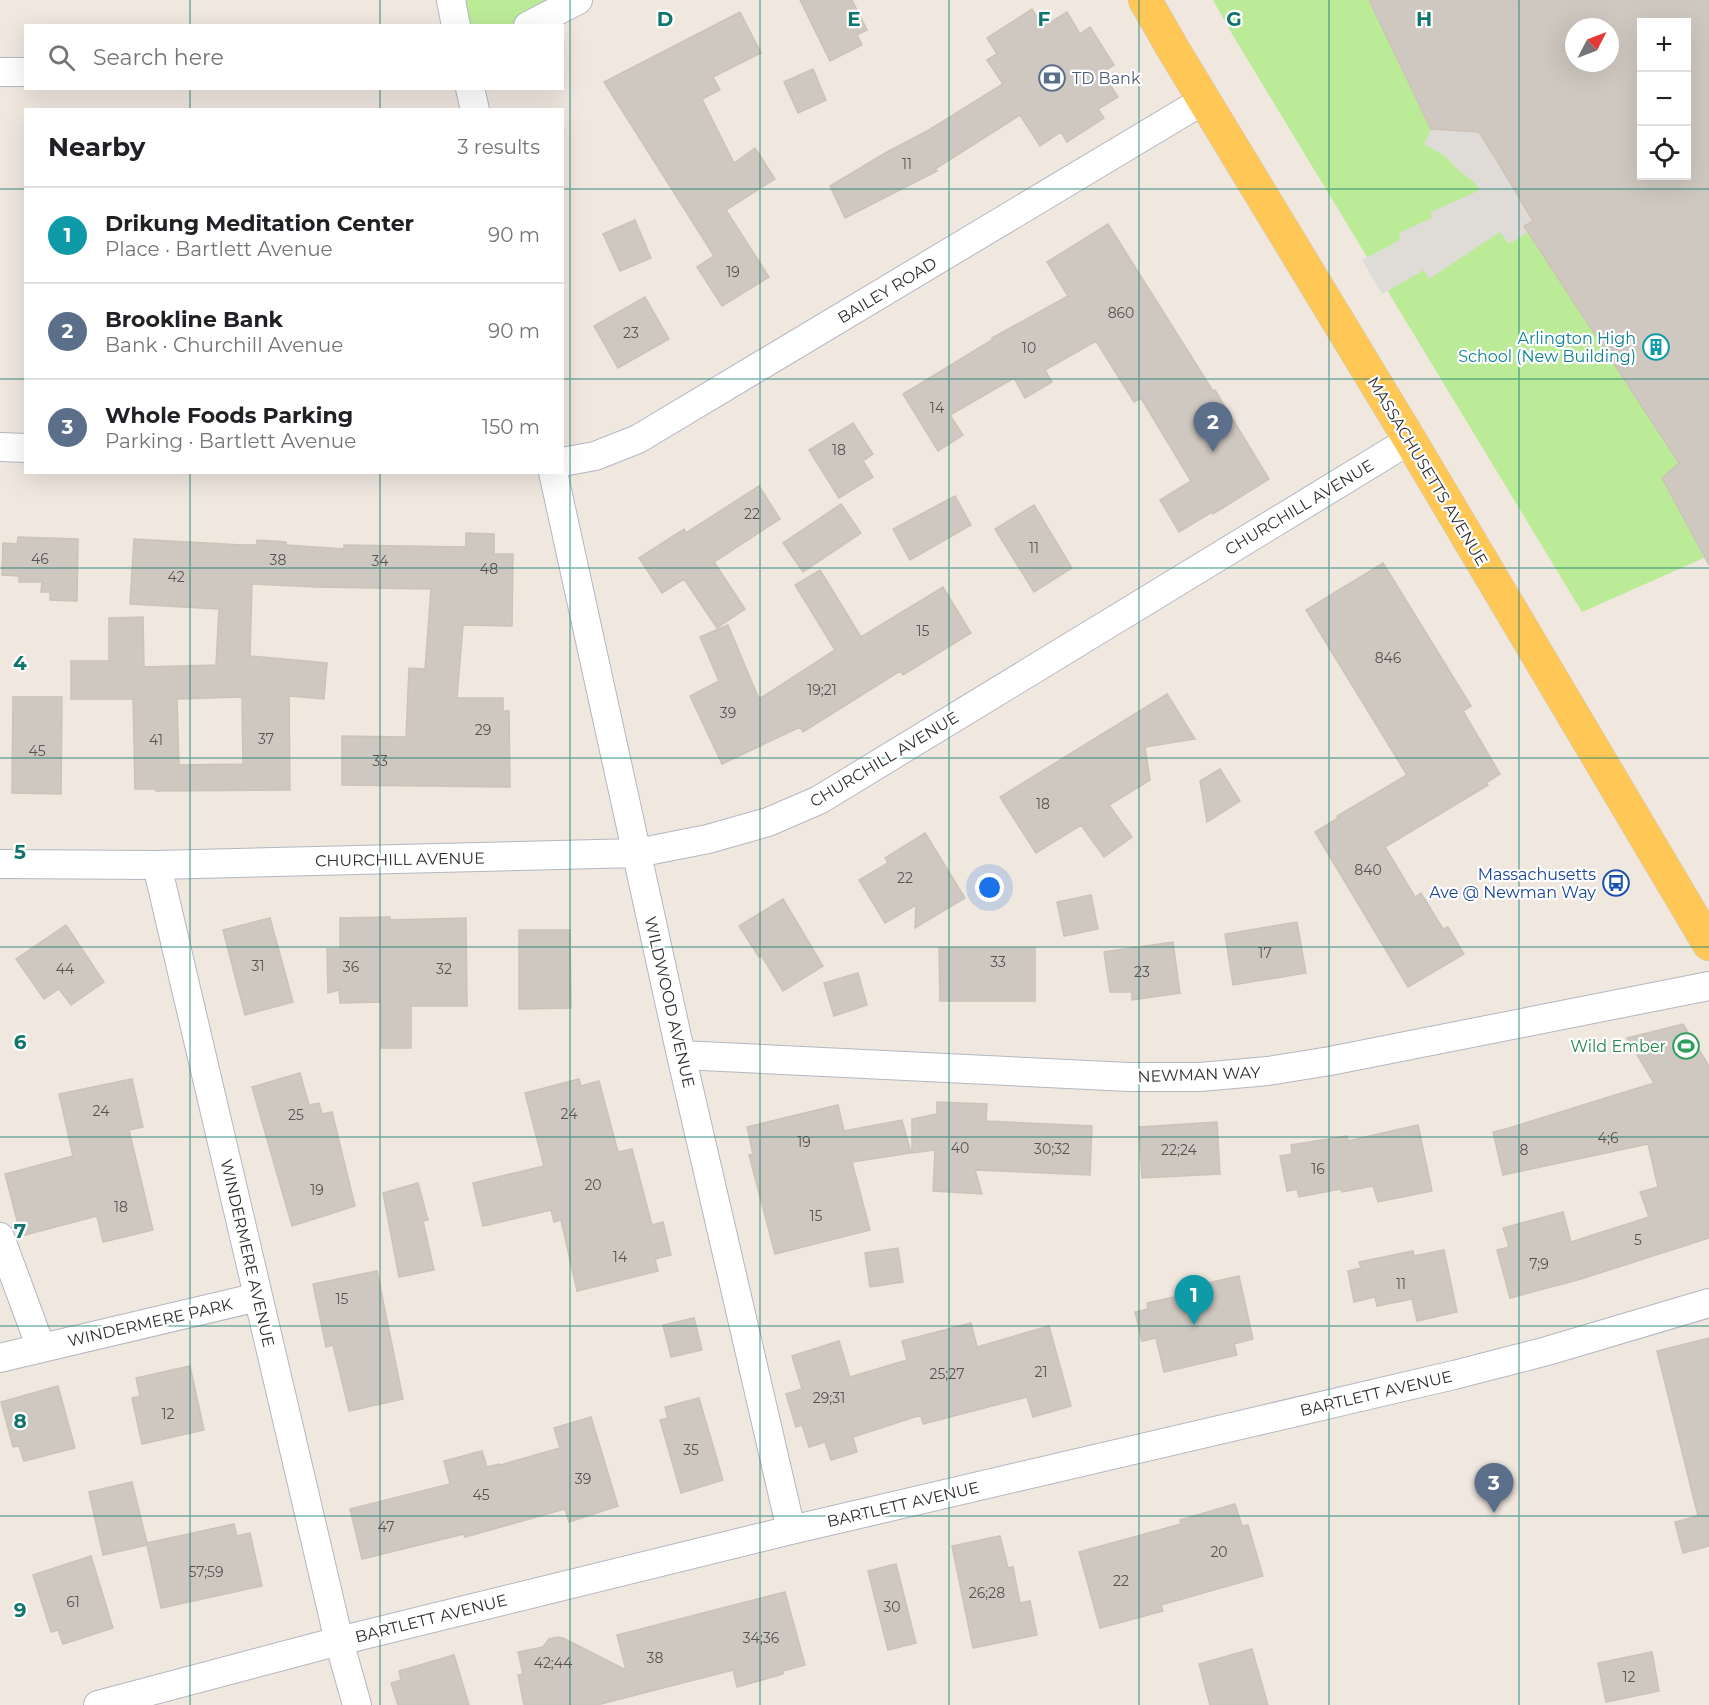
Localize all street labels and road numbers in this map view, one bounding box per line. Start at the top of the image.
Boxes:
street label: BAILEY ROAD [834,253,940,327]
street label: MASSACHUSETTS AVENUE [1364,374,1491,569]
street label: CHURCHILL AVENUE [1222,456,1377,559]
street label: CHURCHILL AVENUE [807,708,962,811]
street label: CHURCHILL AVENUE [315,849,485,870]
street label: WILDWOOD AVENUE [641,915,698,1090]
street label: NEWMAN WAY [1137,1063,1262,1086]
street label: WINDERMERE AVENUE [217,1157,278,1349]
street label: WINDERMERE PARK [66,1294,235,1351]
street label: BARTLETT AVENUE [1298,1367,1454,1420]
street label: BARTLETT AVENUE [825,1478,981,1531]
street label: BARTLETT AVENUE [353,1590,509,1647]

